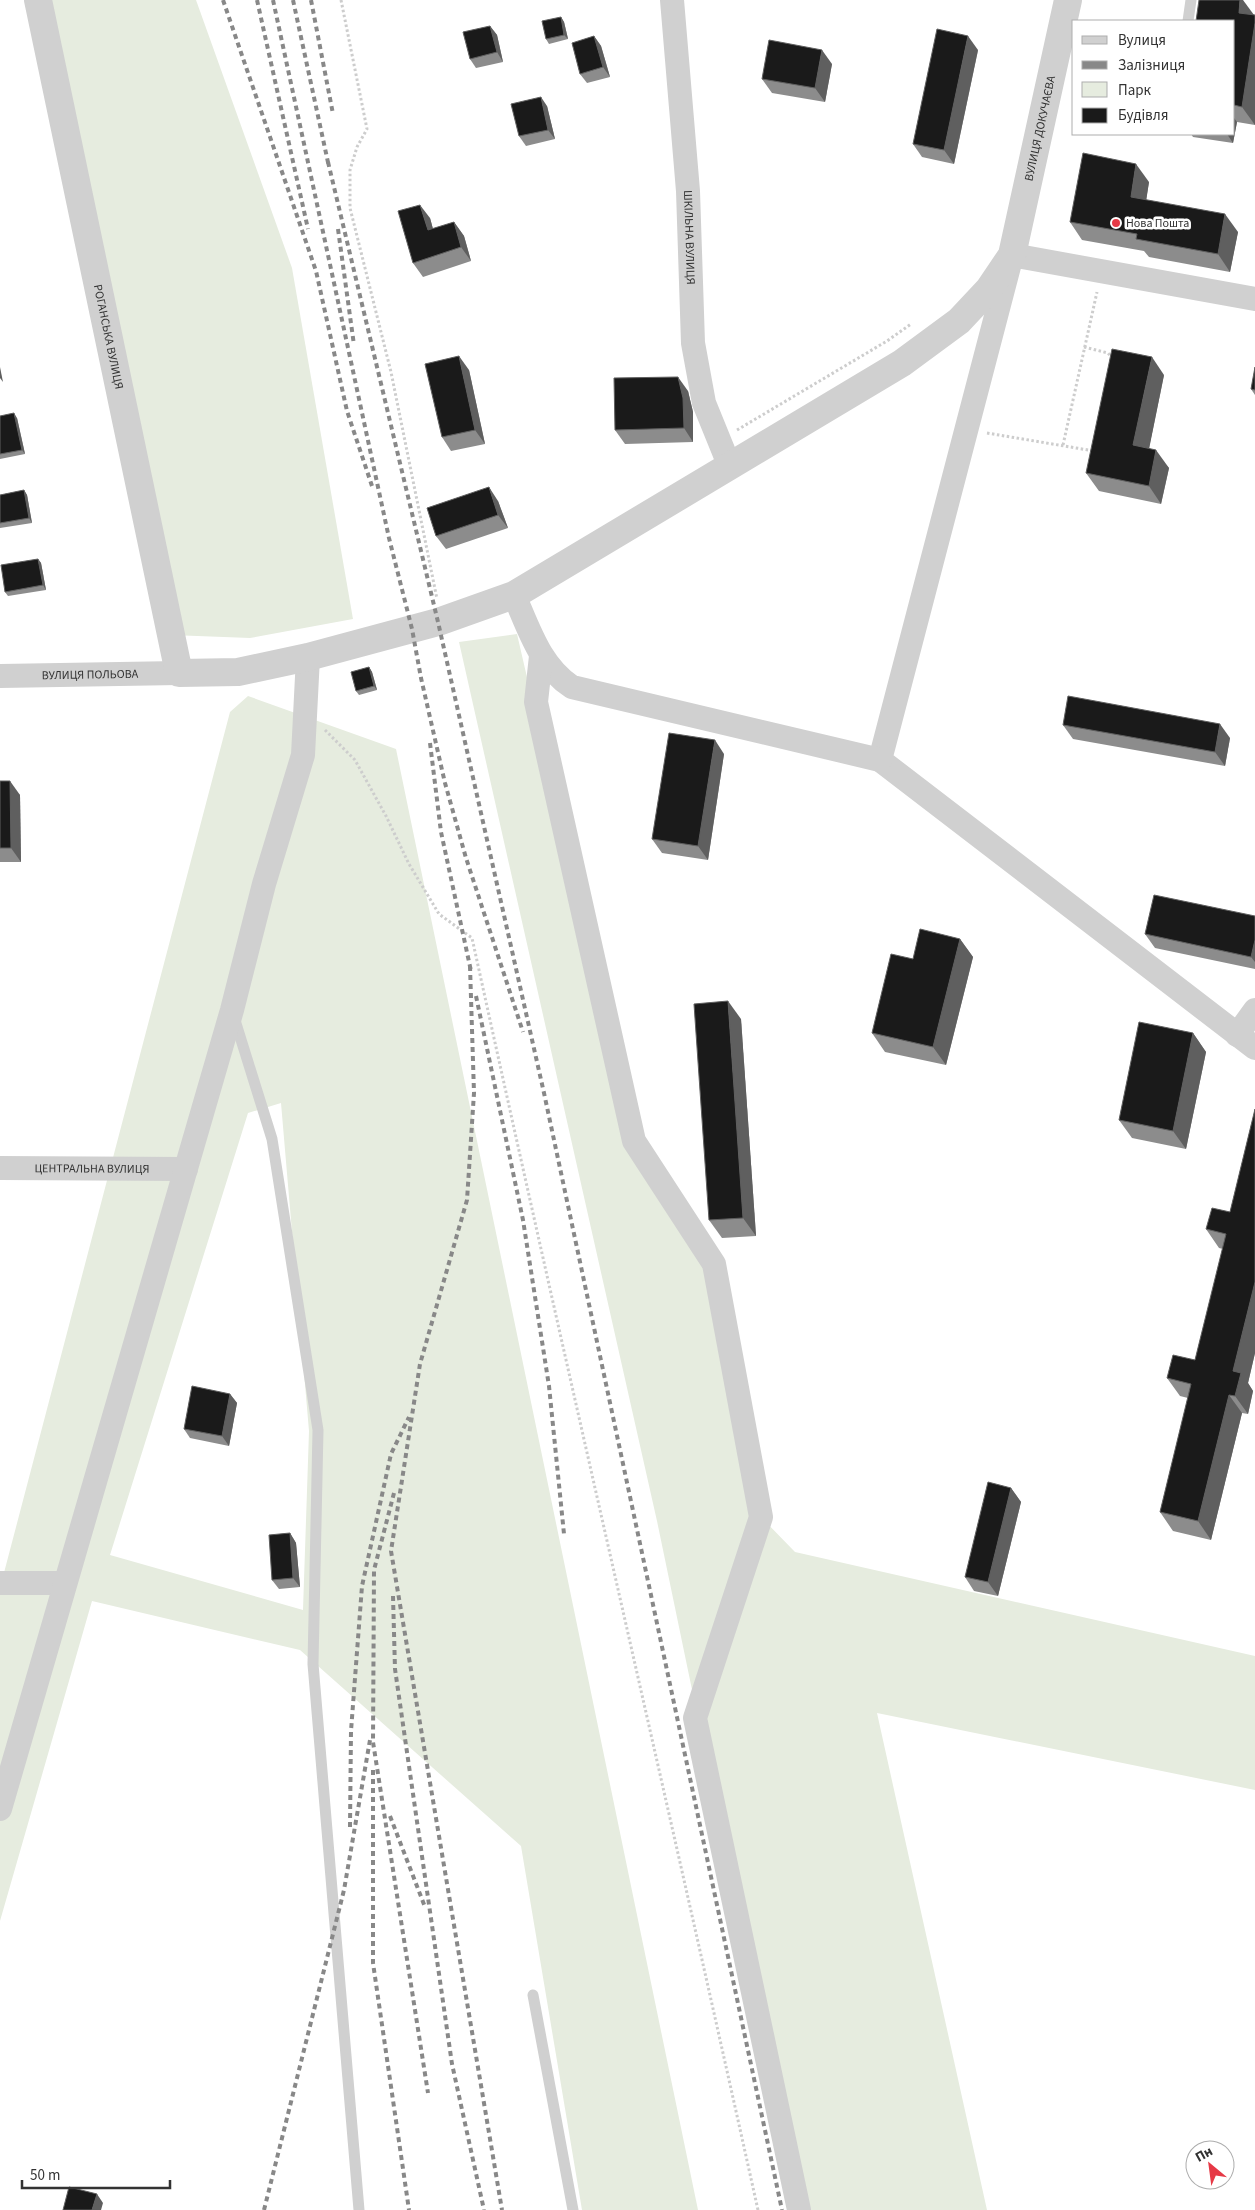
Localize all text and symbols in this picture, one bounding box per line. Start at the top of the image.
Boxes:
legend [1072,20,1235,135]
text: Вулиця [1118,30,1166,51]
text: Залізниця [1118,55,1185,76]
street label: ВУЛИЦЯ ДОКУЧАЄВА [1020,74,1060,183]
text: Парк [1118,80,1152,101]
text: Будівля [1118,105,1168,126]
street label: ШКІЛЬНА ВУЛИЦЯ [679,190,699,285]
place label: Нова Пошта [1126,215,1189,232]
marker: Нова Пошта [1110,217,1122,229]
street label: РОГАНСЬКА ВУЛИЦЯ [89,283,127,391]
street label: ВУЛИЦЯ ПОЛЬОВА [42,666,139,684]
street label: ЦЕНТРАЛЬНА ВУЛИЦЯ [34,1160,150,1178]
north arrow [1185,2140,1235,2190]
text: Пн [1192,2142,1217,2167]
scale bar [22,2158,170,2190]
text: 50 m [30,2165,60,2186]

